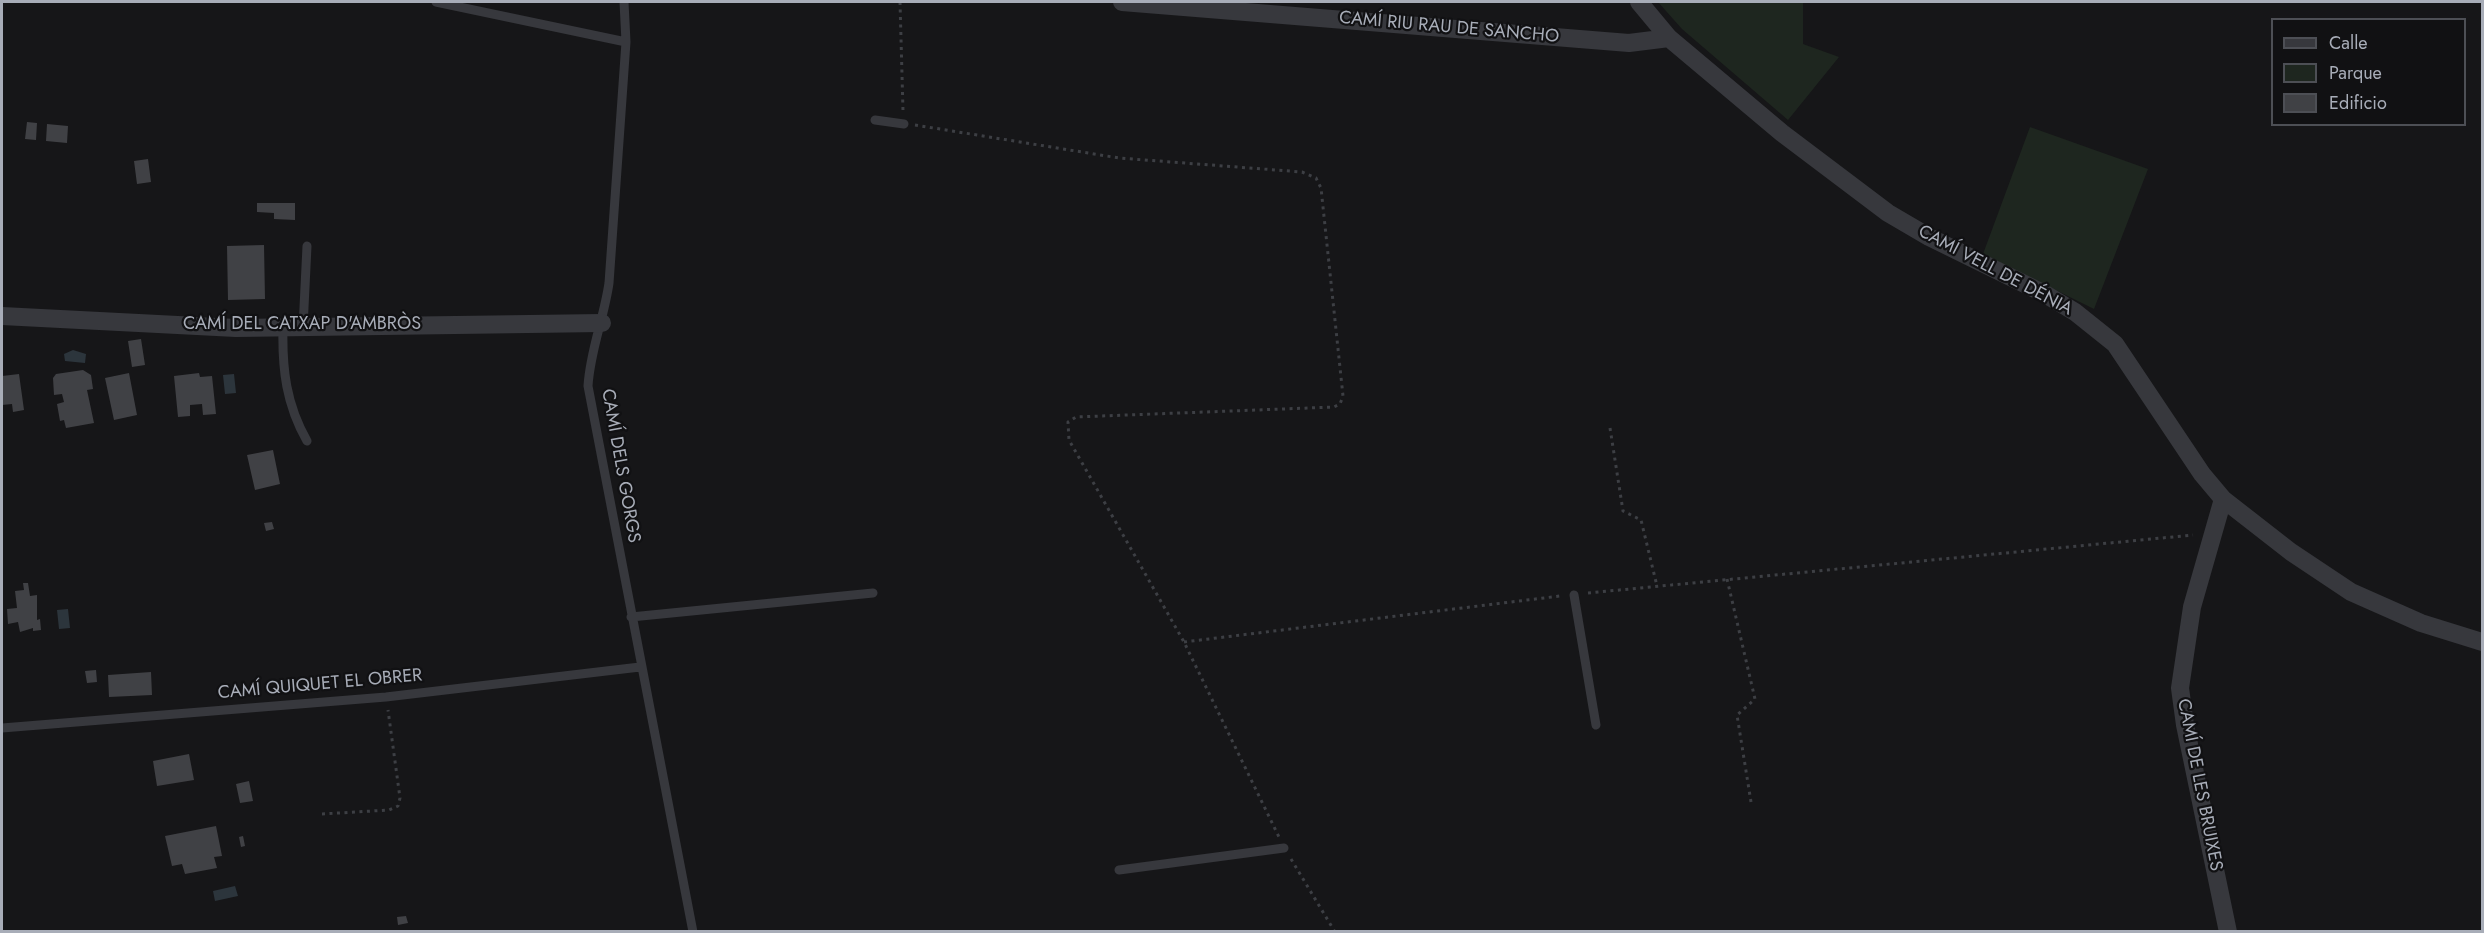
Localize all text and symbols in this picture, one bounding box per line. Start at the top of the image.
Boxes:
street label: CAMÍ RIU RAU DE SANCHO [1338,8,1560,48]
legend [2271,18,2466,126]
text: Calle [2329,30,2368,56]
text: Parque [2329,60,2382,86]
text: Edificio [2329,90,2387,116]
street label: CAMÍ VELL DE DÉNIA [1914,221,2076,321]
street label: CAMÍ DEL CATXAP D'AMBRÒS [183,314,421,336]
street label: CAMÍ DELS GORGS [596,387,644,545]
street label: CAMÍ QUIQUET EL OBRER [217,665,423,705]
street label: CAMÍ DE LES BRUIXES [2172,697,2226,873]

